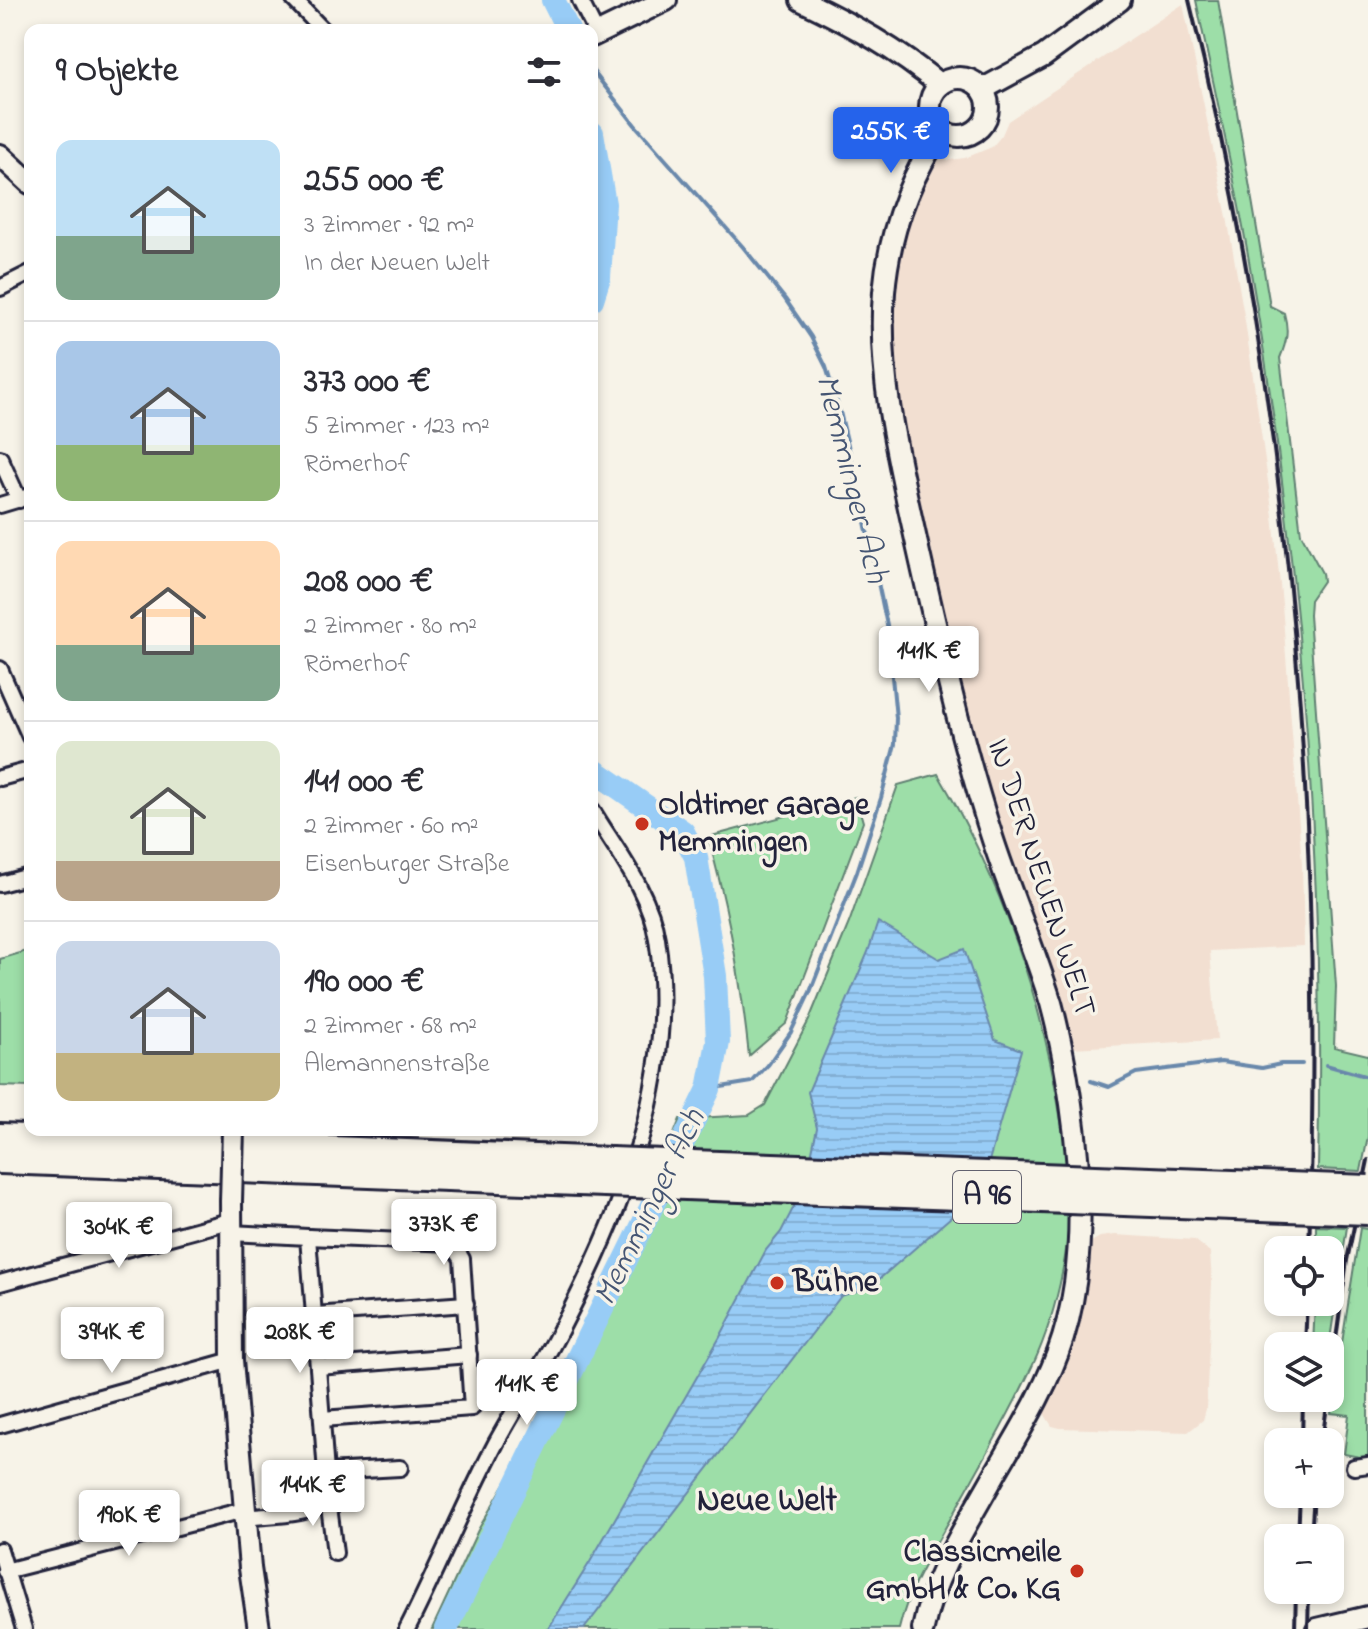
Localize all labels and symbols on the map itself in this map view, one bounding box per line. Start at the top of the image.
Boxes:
pin: 255K € [826,107,956,175]
water label: Memminger Ach [800,369,900,589]
pin: 141K € [864,626,994,694]
street label: IN DER NEUEN WELT [973,733,1107,1023]
place label: Oldtimer Garage Memmingen [658,783,871,868]
marker: Oldtimer Garage Memmingen [633,815,651,833]
water label: Memminger Ach [582,1100,721,1315]
road number: A 96 [953,1171,1021,1223]
pin: 373K € [379,1199,509,1267]
pin: 304K € [54,1202,184,1270]
place label: Bühne [791,1260,880,1307]
marker: Bühne [768,1274,786,1292]
pin: 394K € [47,1307,177,1375]
pin: 208K € [235,1307,365,1375]
pin: 141K € [462,1359,592,1427]
pin: 144K € [248,1460,378,1528]
district label: Neue Welt [697,1477,838,1527]
pin: 190K € [64,1490,194,1558]
place label: Classicmeile GmbH & Co. KG [866,1530,1063,1614]
marker: Classicmeile GmbH & Co. KG [1068,1562,1086,1580]

